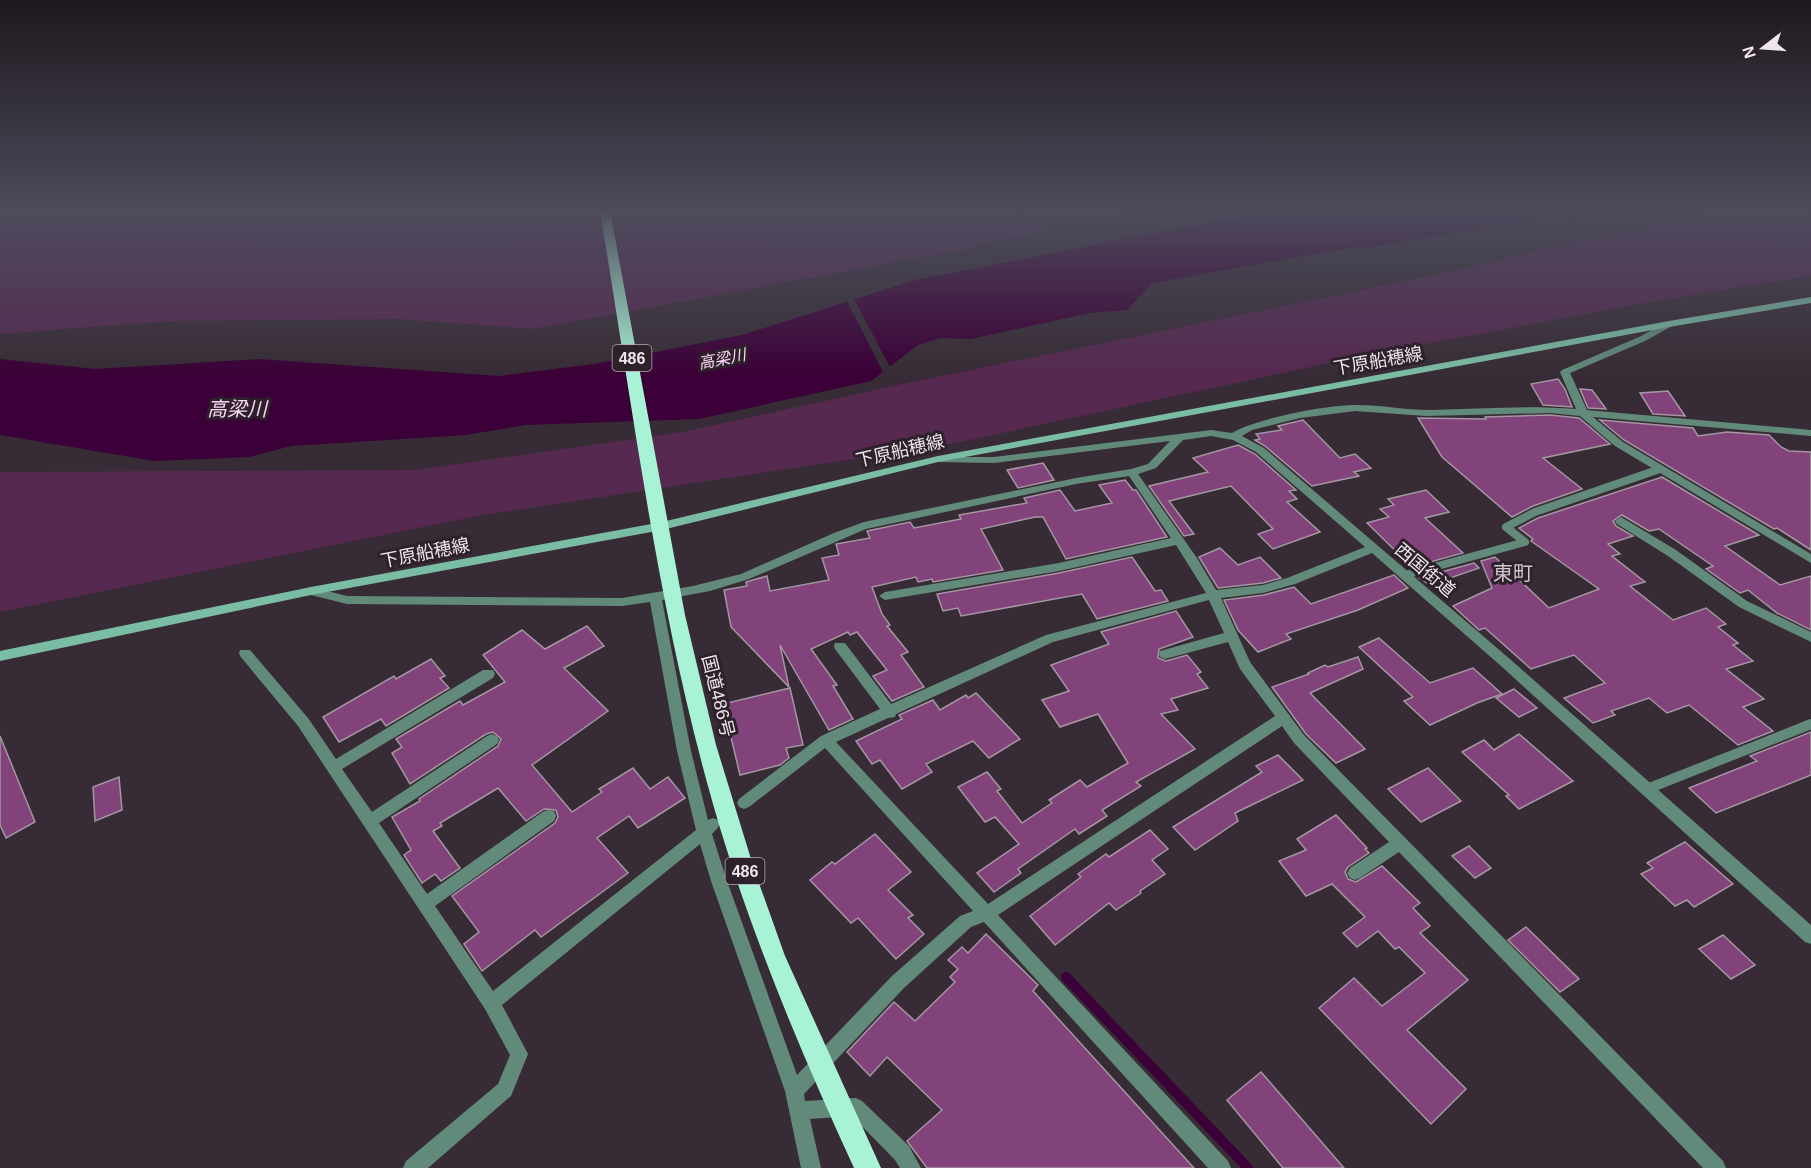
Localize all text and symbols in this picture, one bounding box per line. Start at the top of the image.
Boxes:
north arrow [1733,18,1793,78]
text: N [1739,44,1759,60]
street label: 下原船穂線 [1332,343,1424,379]
road number: 486 [612,345,652,371]
water label: 高梁川 [697,346,749,372]
water label: 高梁川 [207,398,269,420]
street label: 下原船穂線 [854,431,946,471]
street label: 下原船穂線 [379,535,471,571]
street label: 西国街道 [1391,539,1459,601]
district label: 東町 [1493,562,1533,584]
street label: 国道486号 [698,653,738,739]
road number: 486 [726,858,764,884]

